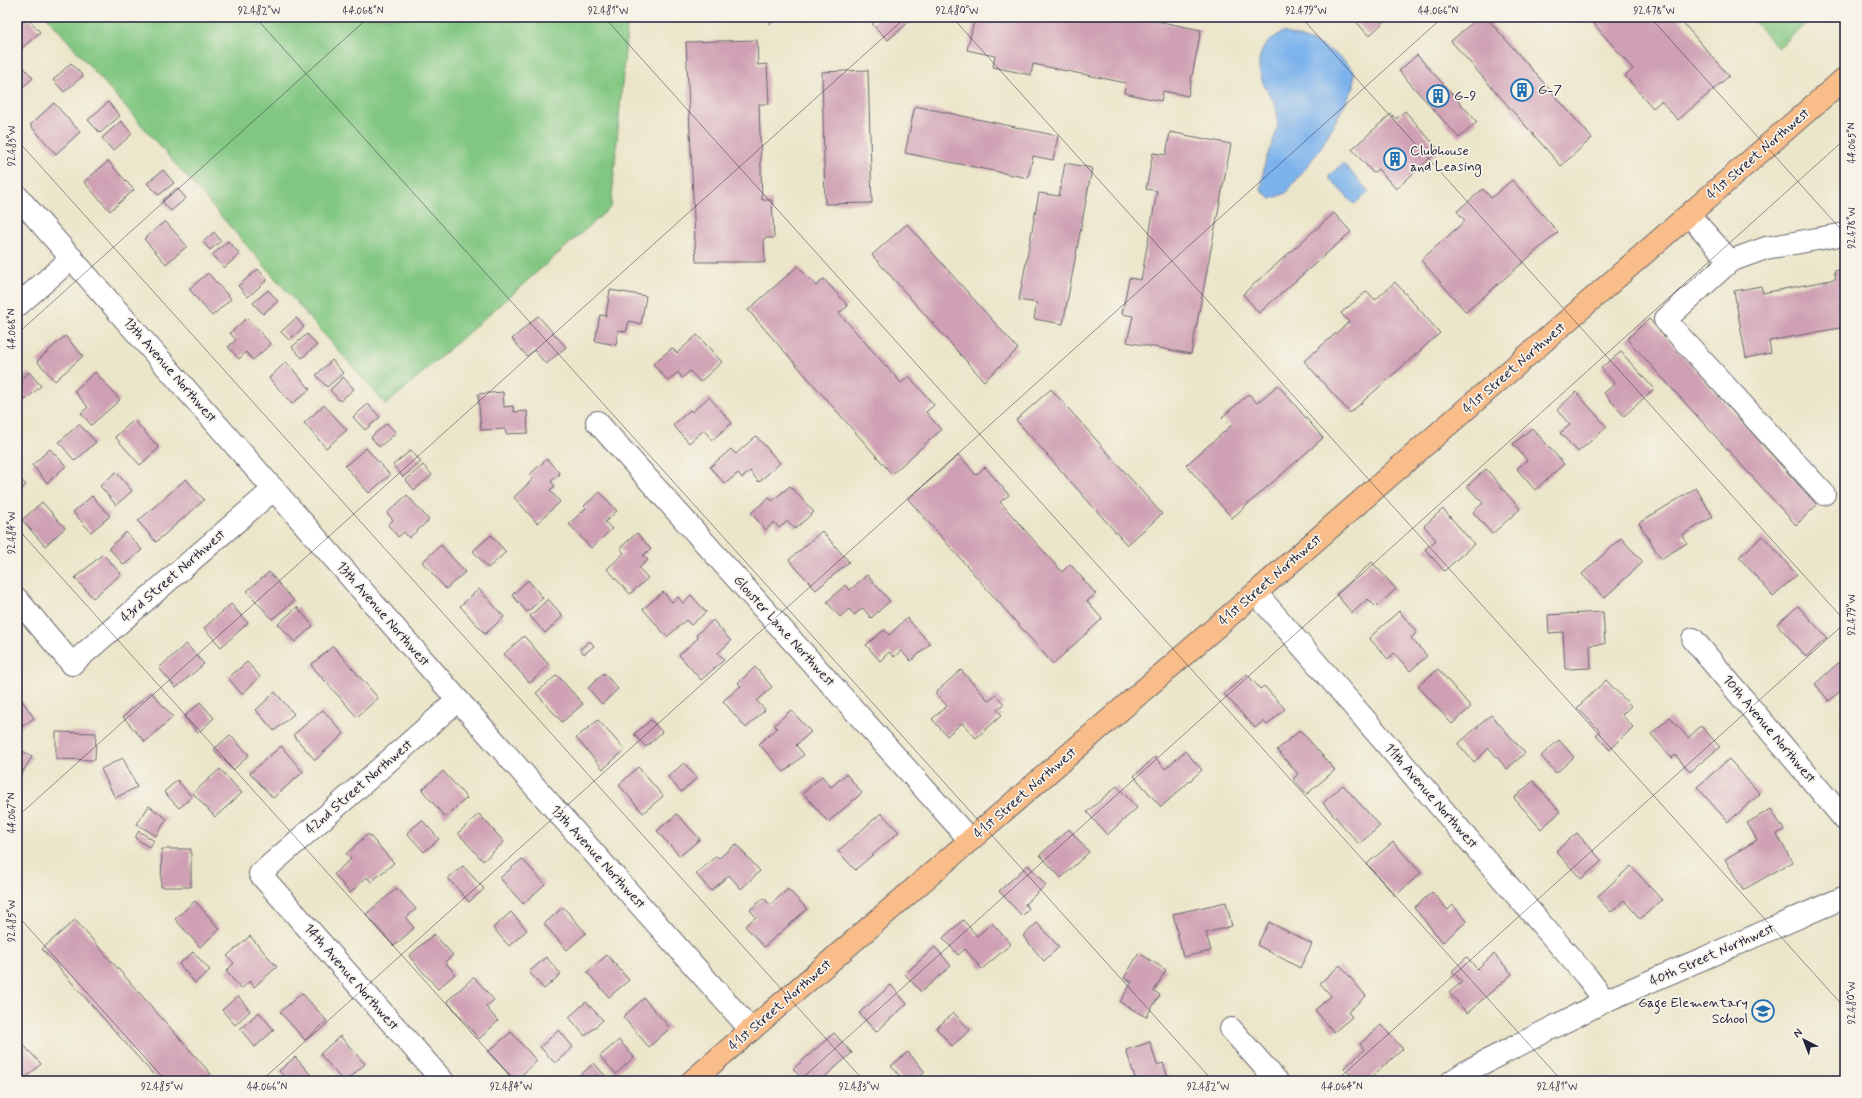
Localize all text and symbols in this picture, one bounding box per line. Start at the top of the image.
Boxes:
text: 92.482°W [238,4,280,18]
text: 44.068°N [343,4,384,18]
text: 92.481°W [588,4,628,18]
text: 92.480°W [936,4,978,18]
text: 92.479°W [1285,4,1327,18]
text: 44.066°N [1418,4,1458,18]
text: 92.478°W [1633,4,1675,18]
building icon: G-7 [1509,77,1535,103]
place label: G-7 [1538,81,1563,99]
building icon: G-9 [1425,83,1451,109]
place label: G-9 [1454,87,1477,105]
street label: 41st Street Northwest [1703,104,1813,204]
text: 44.065°N [1845,122,1859,163]
text: 92.483°W [5,126,19,166]
place label: Clubhouse and Leasing [1410,142,1482,177]
building icon: Clubhouse and Leasing [1382,146,1408,172]
text: 92.478°W [1845,207,1859,249]
text: 44.068°N [5,308,19,349]
street label: 13th Avenue Northwest [119,314,221,427]
street label: 41st Street Northwest [1459,318,1569,418]
text: 92.484°W [5,512,19,554]
street label: 43rd Street Northwest [117,525,229,627]
street label: 41st Street Northwest [1215,530,1325,630]
street label: 13th Avenue Northwest [332,558,434,671]
street label: Glouster Lane Northwest [729,572,839,691]
text: 92.479°W [1845,594,1859,636]
street label: 10th Avenue Northwest [1718,671,1820,787]
street label: 42nd Street Northwest [302,735,417,838]
street label: 11th Avenue Northwest [1380,740,1482,853]
street label: 41st Street Northwest [970,743,1080,843]
text: 44.067°N [5,792,19,833]
street label: 13th Avenue Northwest [547,801,650,913]
text: 92.485°W [5,900,19,942]
street label: 40th Street Northwest [1647,919,1778,991]
street label: 14th Avenue Northwest [299,920,403,1035]
street label: 41st Street Northwest [725,955,835,1055]
text: 92.480°W [1845,982,1859,1024]
place label: Gage Elementary School [1638,994,1748,1028]
school or university icon: Gage Elementary School [1750,998,1776,1024]
north arrow [1784,1020,1824,1060]
text: N [1791,1026,1805,1041]
text: 92.485°W [141,1080,183,1094]
text: 44.066°N [247,1080,287,1094]
text: 92.484°W [490,1080,532,1094]
text: 92.483°W [839,1080,879,1094]
text: 92.482°W [1187,1080,1229,1094]
text: 44.064°N [1321,1080,1363,1094]
text: 92.481°W [1537,1080,1577,1094]

